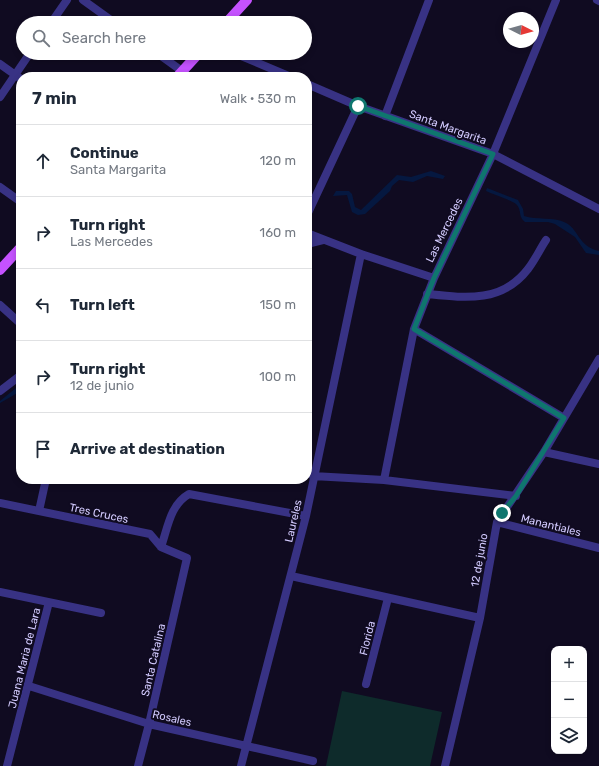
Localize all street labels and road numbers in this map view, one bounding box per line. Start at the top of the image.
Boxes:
street label: Santa Margarita [407,107,488,147]
street label: Las Mercedes [423,196,466,265]
street label: Laureles [282,498,305,544]
street label: Tres Cruces [68,501,130,526]
street label: Manantiales [519,512,583,539]
street label: 12 de junio [468,532,491,588]
street label: Juana Maria de Lara [6,606,43,710]
street label: Florida [357,620,378,657]
street label: Santa Catalina [139,622,168,698]
street label: Rosales [151,708,193,729]

